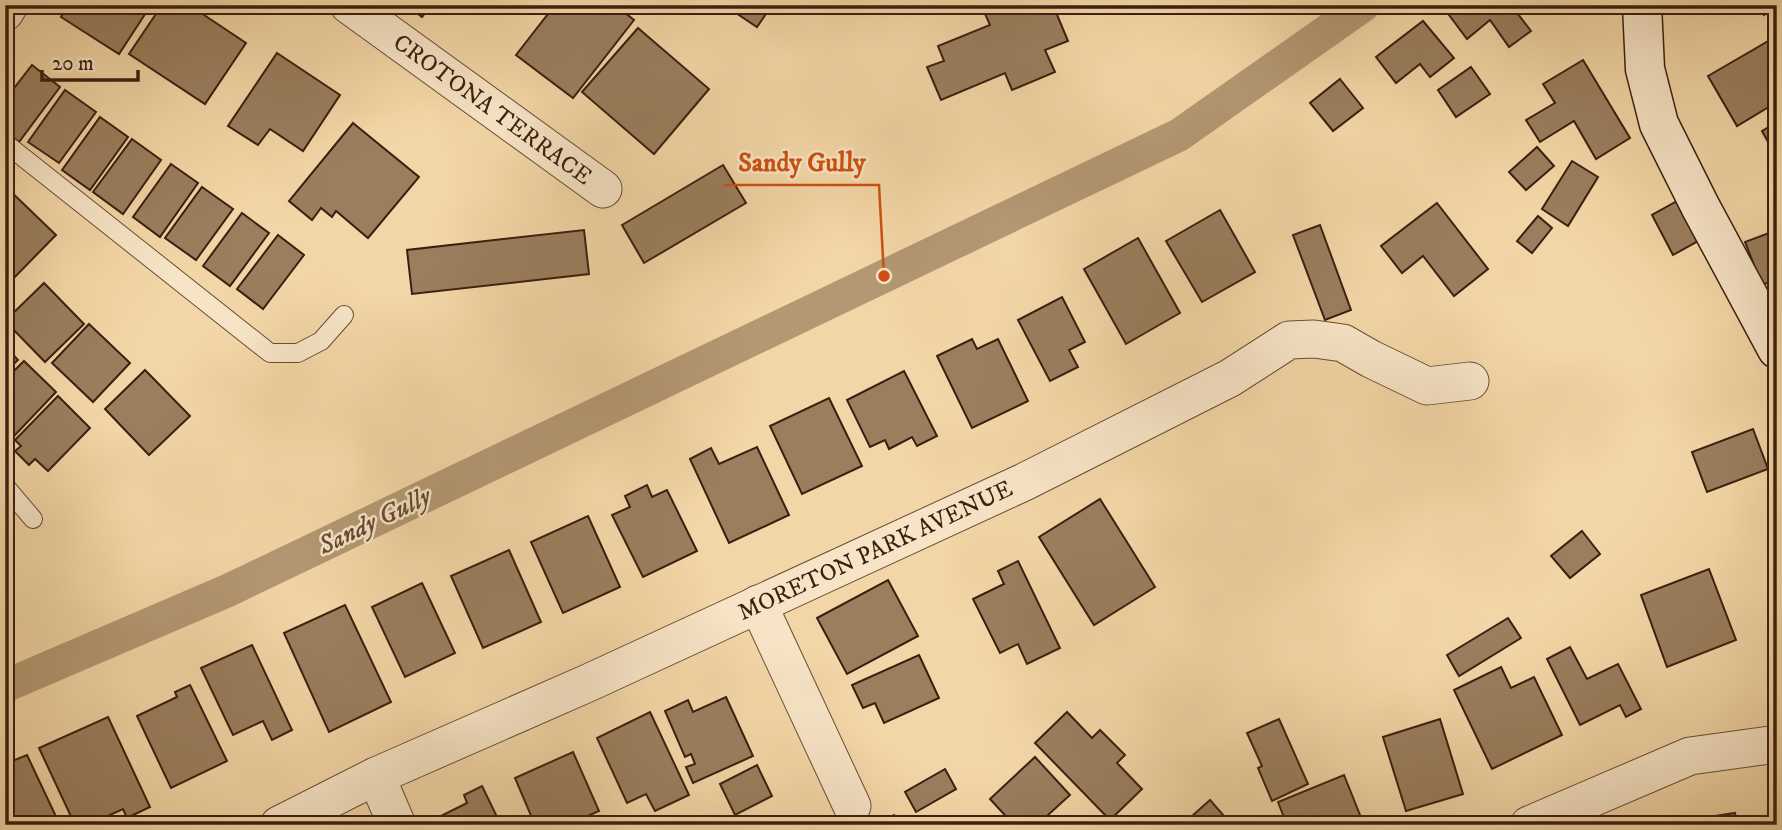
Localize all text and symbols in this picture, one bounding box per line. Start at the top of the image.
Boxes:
street label: CROTONA TERRACE [387,28,598,192]
scale bar [42,38,138,82]
text: 20 m [52,51,94,77]
callout: Sandy Gully [724,138,879,185]
text: Sandy Gully [738,147,866,180]
street label: MORETON PARK AVENUE [733,474,1018,628]
water label: Sandy Gully [312,479,438,563]

